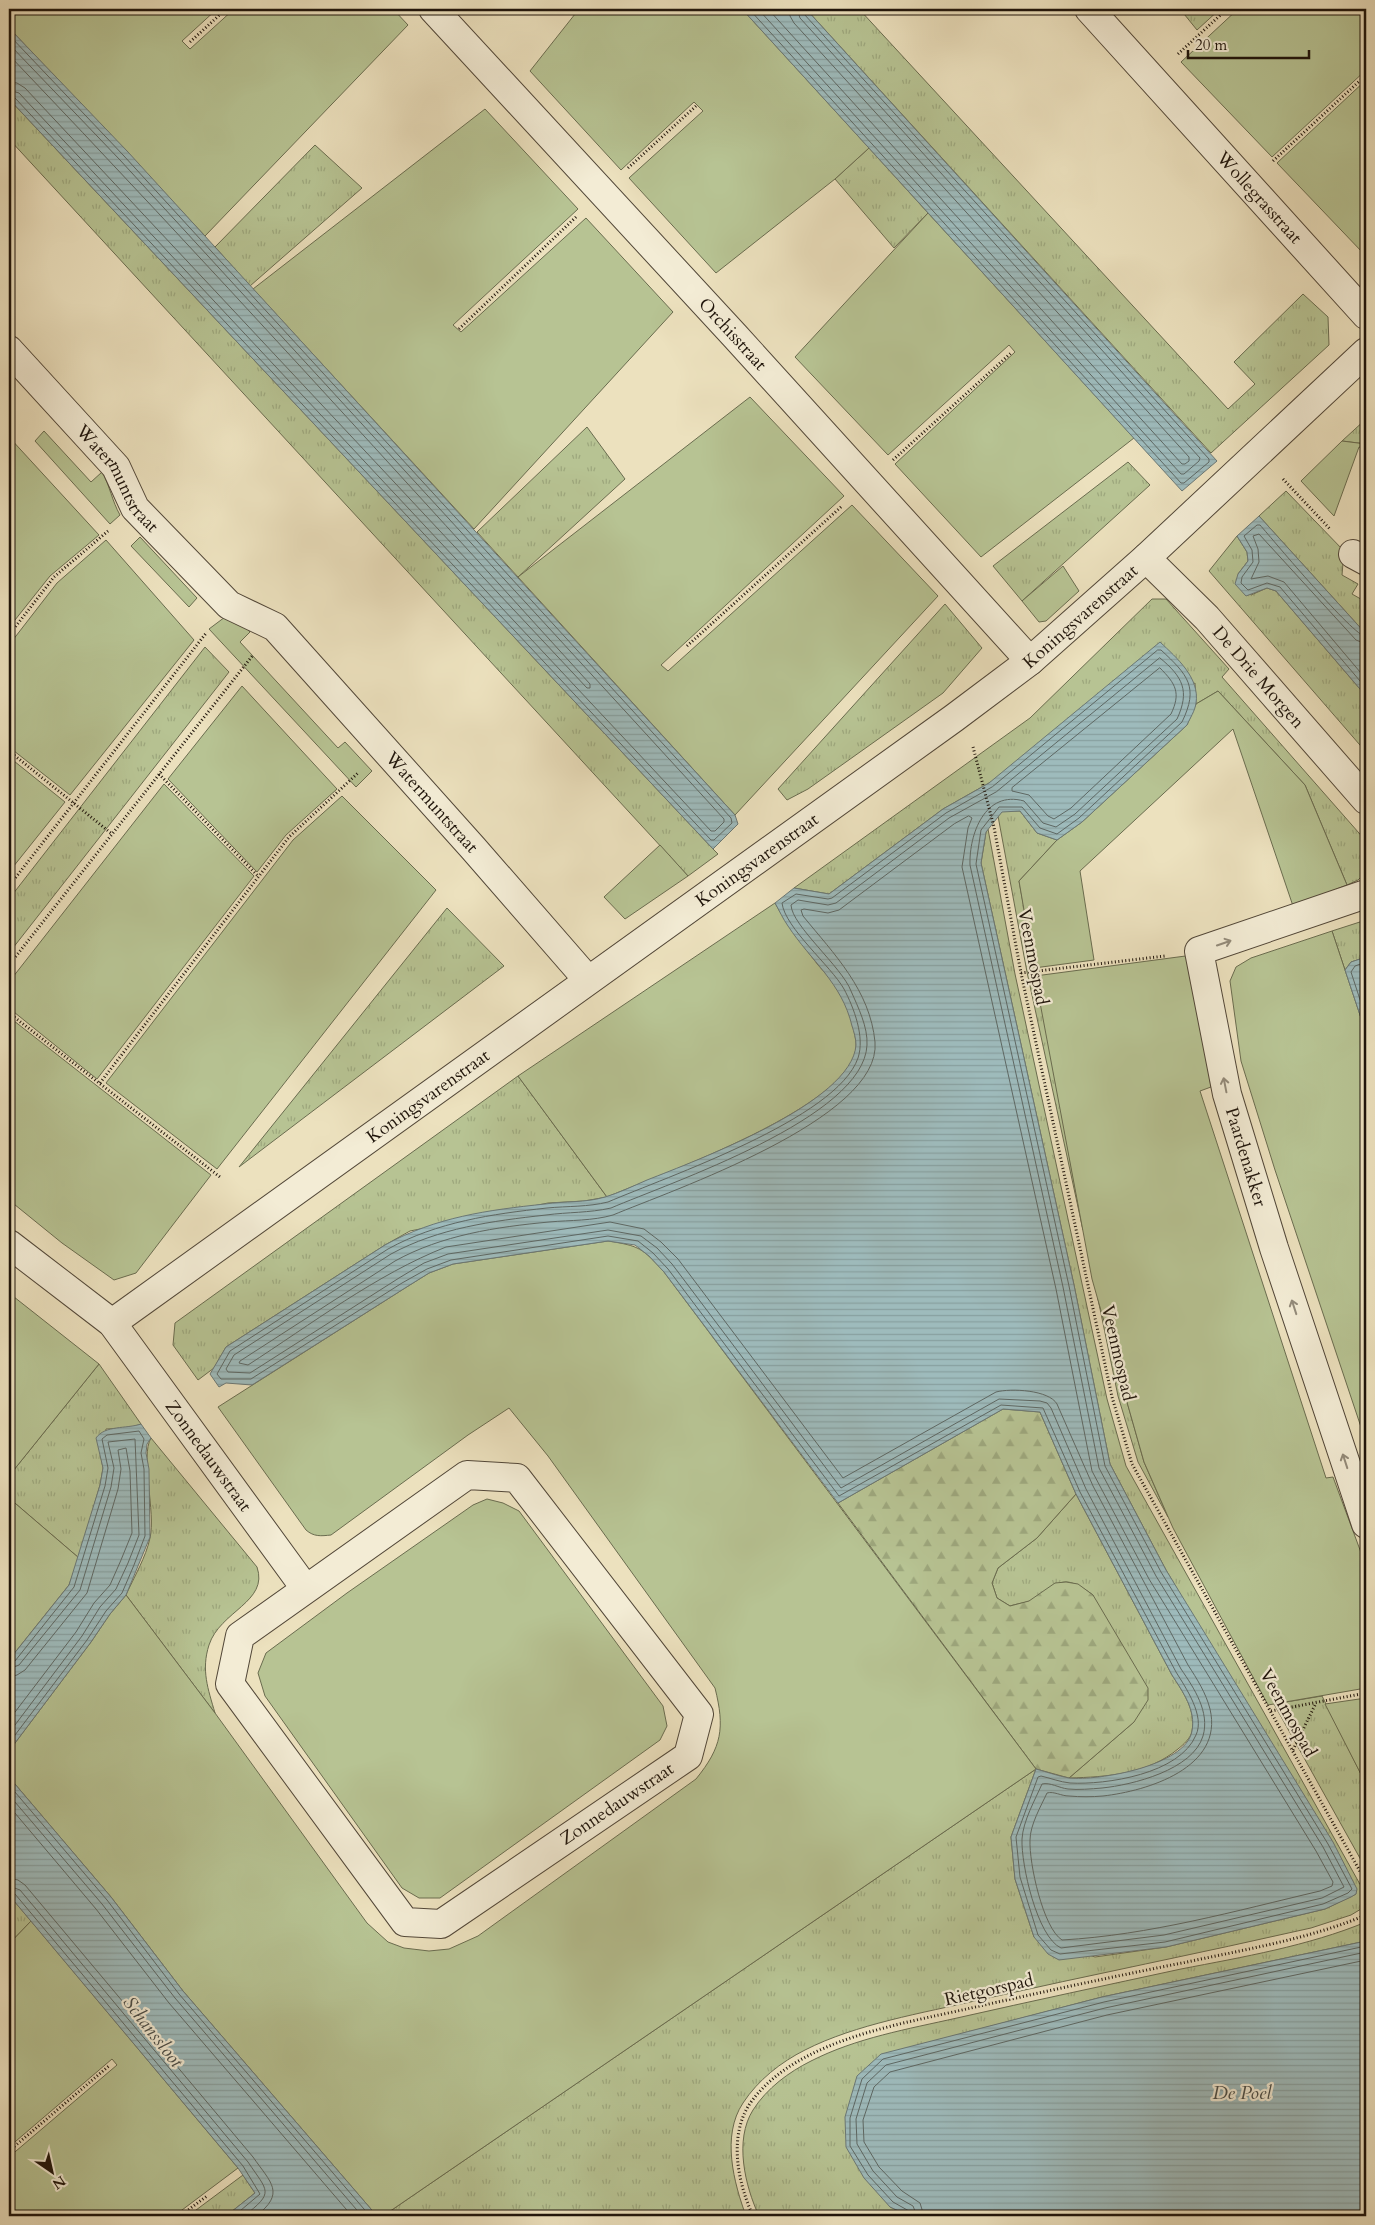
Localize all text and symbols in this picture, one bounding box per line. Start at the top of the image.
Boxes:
scale bar [1188,28,1309,60]
text: 20 m [1195,35,1227,55]
street label: Wollegrasstraat [1210,145,1308,249]
street label: Orchisstraat [693,292,773,376]
street label: Watermuntstraat [70,418,165,538]
street label: Koningsvarenstraat [1017,558,1143,674]
street label: De Drie Morgen [1207,620,1311,734]
street label: Watermuntstraat [379,745,484,859]
street label: Koningsvarenstraat [690,807,824,913]
street label: Veenmospad [1011,907,1055,1008]
one-way arrow [1216,938,1231,947]
street label: Koningsvarenstraat [361,1043,495,1149]
one-way arrow [1220,1078,1230,1094]
street label: Paardenakker [1219,1104,1273,1210]
one-way arrow [1289,1300,1298,1315]
street label: Veenmospad [1095,1303,1141,1404]
street label: Zonnedauwstraat [160,1395,258,1517]
one-way arrow [1340,1454,1350,1470]
street label: Veenmospad [1253,1664,1323,1762]
street label: Zonnedauwstraat [555,1756,679,1851]
street label: Rietgorspad [942,1968,1036,2012]
water label: Schanssloot [117,1991,190,2074]
water label: De Poel [1213,2080,1272,2106]
north arrow [28,2148,78,2198]
text: N [49,2171,69,2194]

